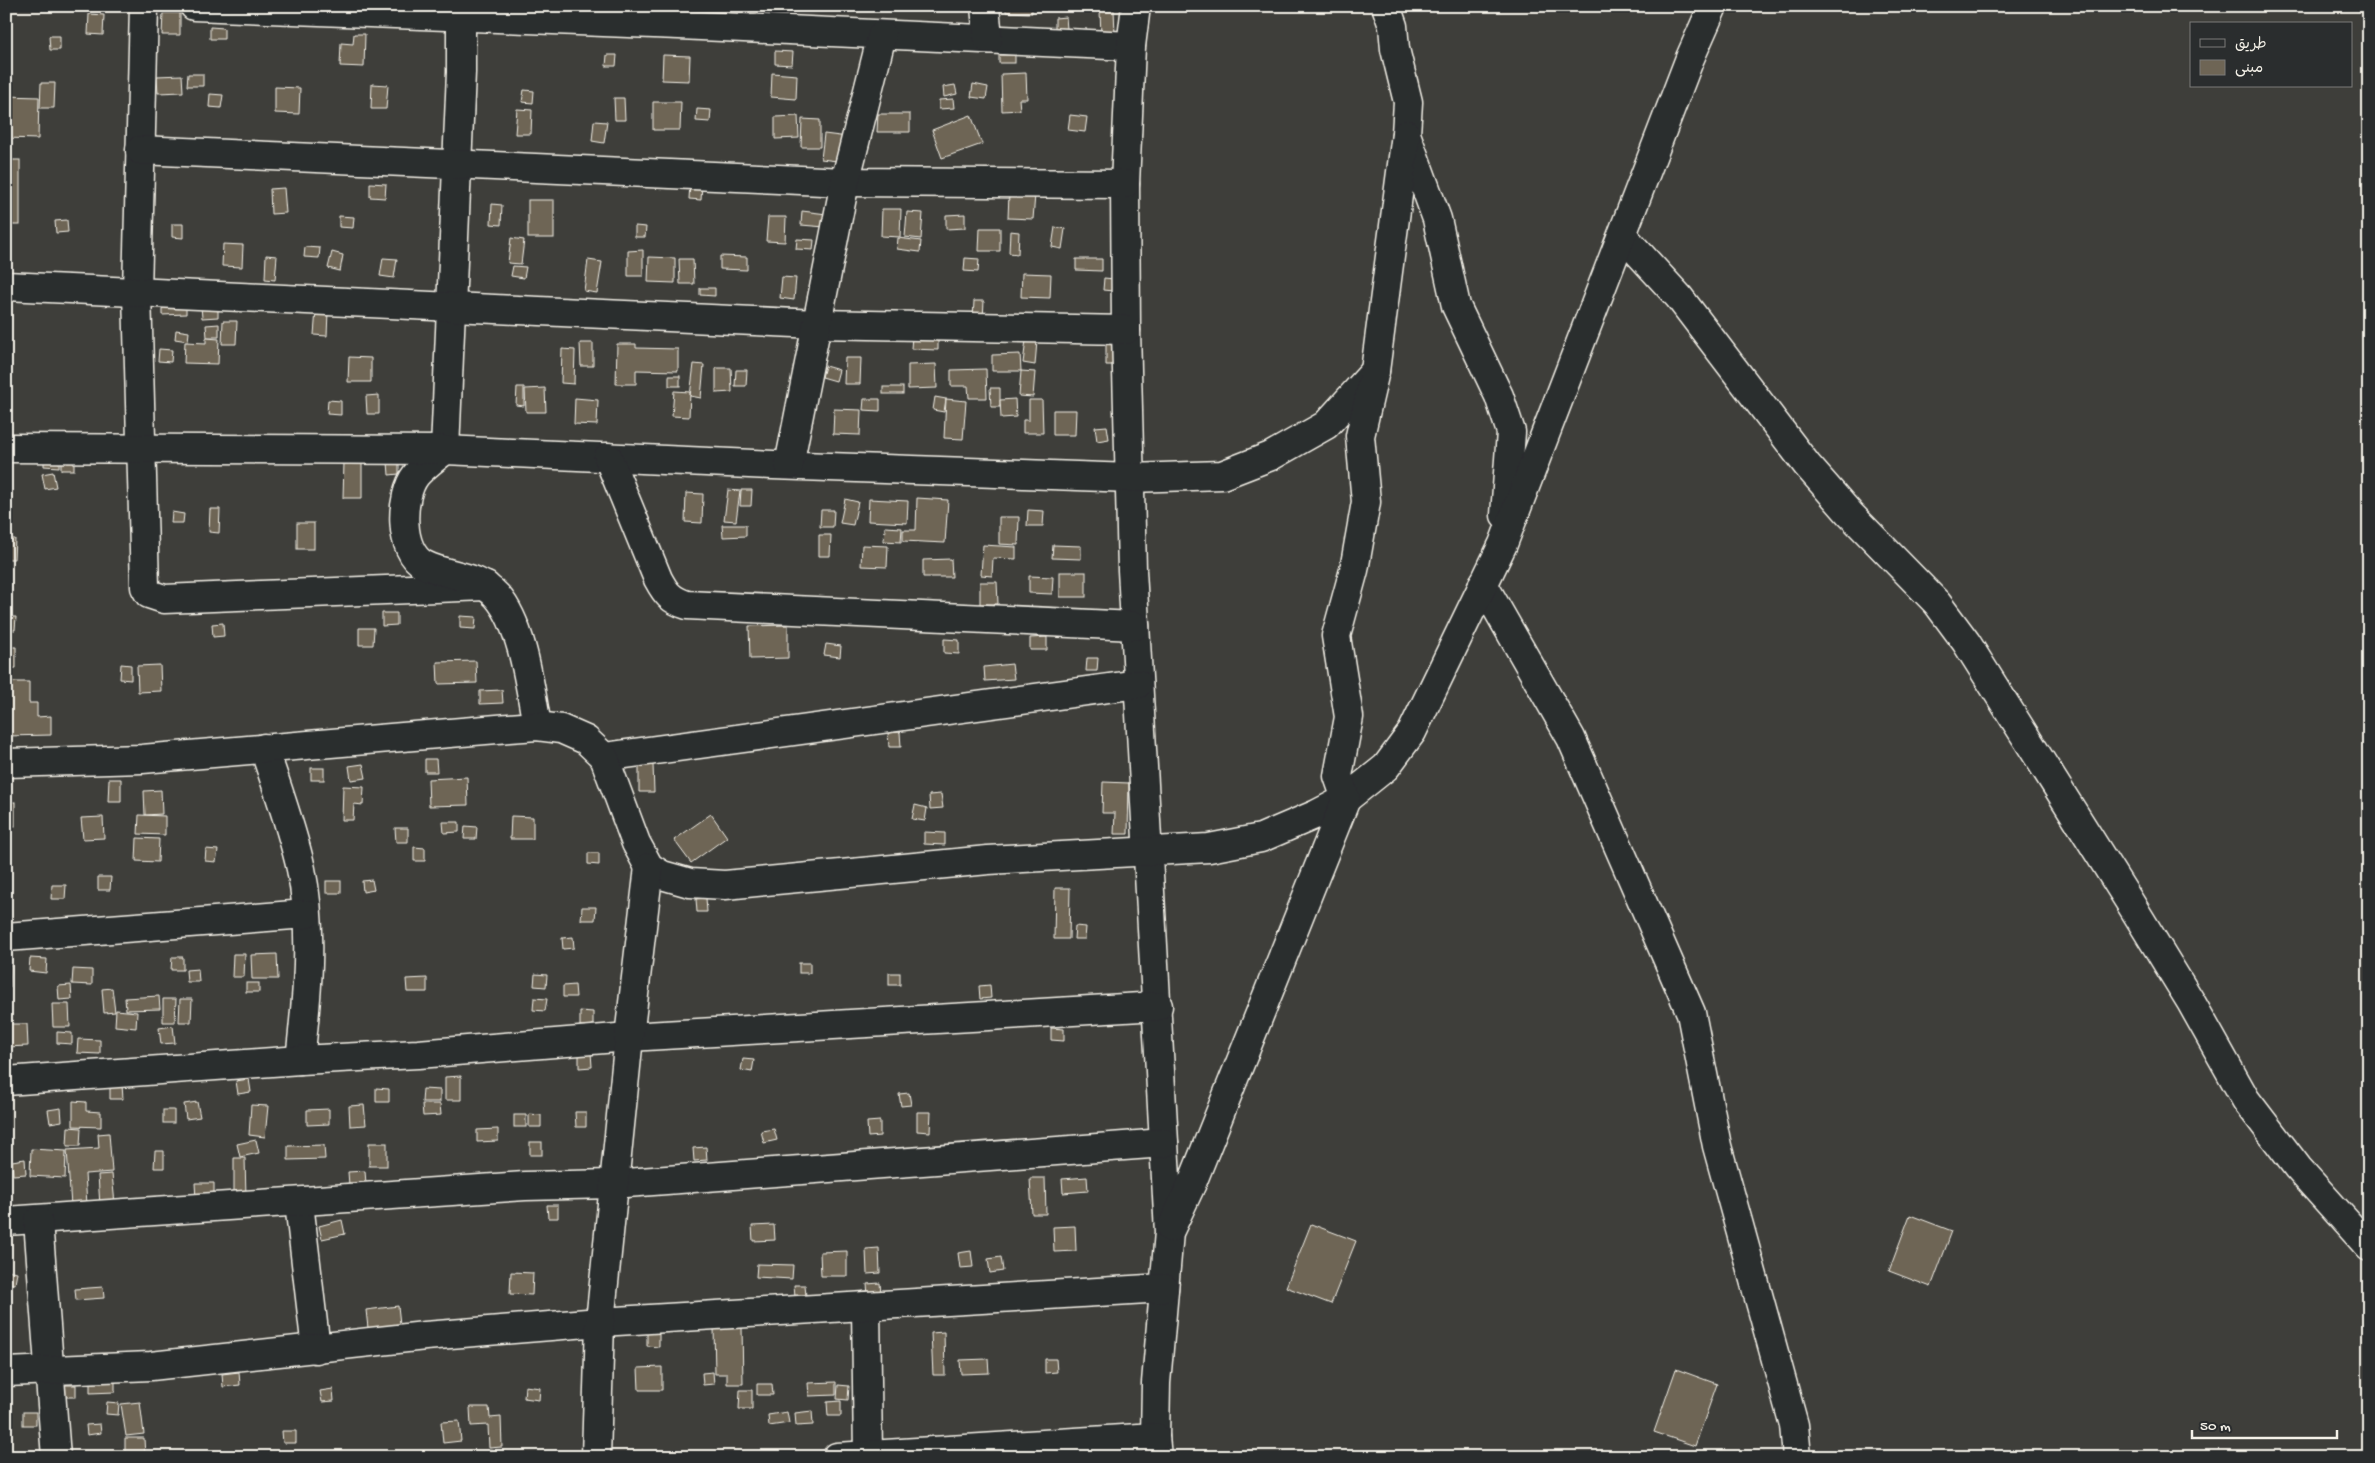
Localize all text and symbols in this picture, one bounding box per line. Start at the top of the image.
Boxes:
legend [2190,22,2352,88]
text: طريق [2235,36,2267,54]
text: مبنى [2235,60,2263,78]
scale bar [2192,1408,2338,1440]
text: 50 m [2200,1418,2231,1436]

